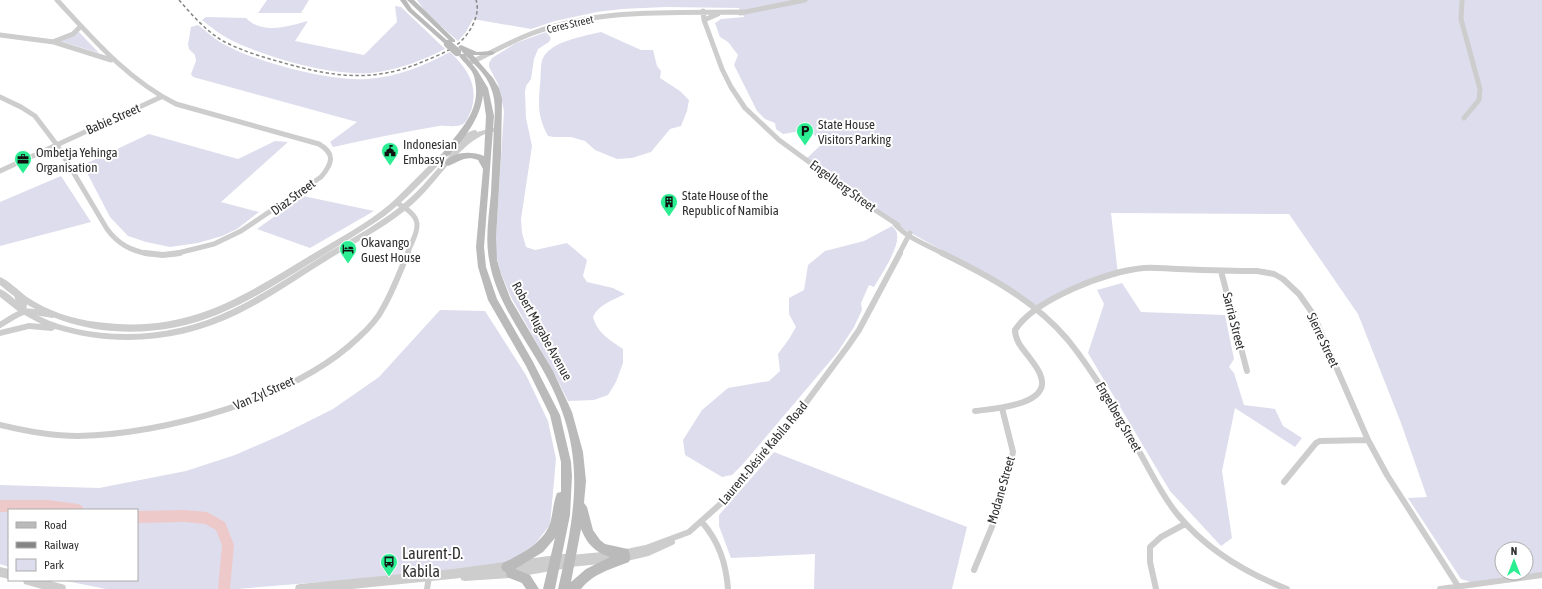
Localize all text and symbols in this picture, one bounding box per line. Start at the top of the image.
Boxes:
street label: Ceres Street [545,13,595,35]
street label: Babie Street [84,100,143,138]
place label: State House Visitors Parking [818,117,891,147]
parking icon: State House Visitors Parking [795,121,815,146]
place label: Indonesian Embassy [403,137,457,167]
public building icon: Indonesian Embassy [380,141,400,166]
place label: Ombetja Yehinga Organisation [36,145,117,175]
office icon: Ombetja Yehinga Organisation [13,149,33,174]
street label: Engelberg Street [807,157,879,215]
street label: Diaz Street [268,176,318,218]
place label: State House of the Republic of Namibia [682,188,779,218]
building icon: State House of the Republic of Namibia [659,192,679,217]
place label: Okavango Guest House [361,235,421,265]
hotel icon: Okavango Guest House [338,239,358,264]
street label: Robert Mugabe Avenue [509,279,575,383]
street label: Sarria Street [1220,291,1248,351]
street label: Sierre Street [1304,310,1342,370]
street label: Van Zyl Street [231,373,297,413]
street label: Engelberg Street [1093,380,1145,455]
street label: Laurent-Désiré Kabila Road [715,398,811,508]
street label: Modane Street [984,454,1018,525]
legend [8,509,138,581]
text: Road [44,518,67,532]
text: Railway [44,538,79,552]
north arrow [1494,541,1534,581]
place label: Laurent-D. Kabila [402,544,463,580]
text: N [1511,545,1517,557]
bus stop icon: Laurent-D. Kabila [379,552,399,577]
text: Park [44,558,65,572]

